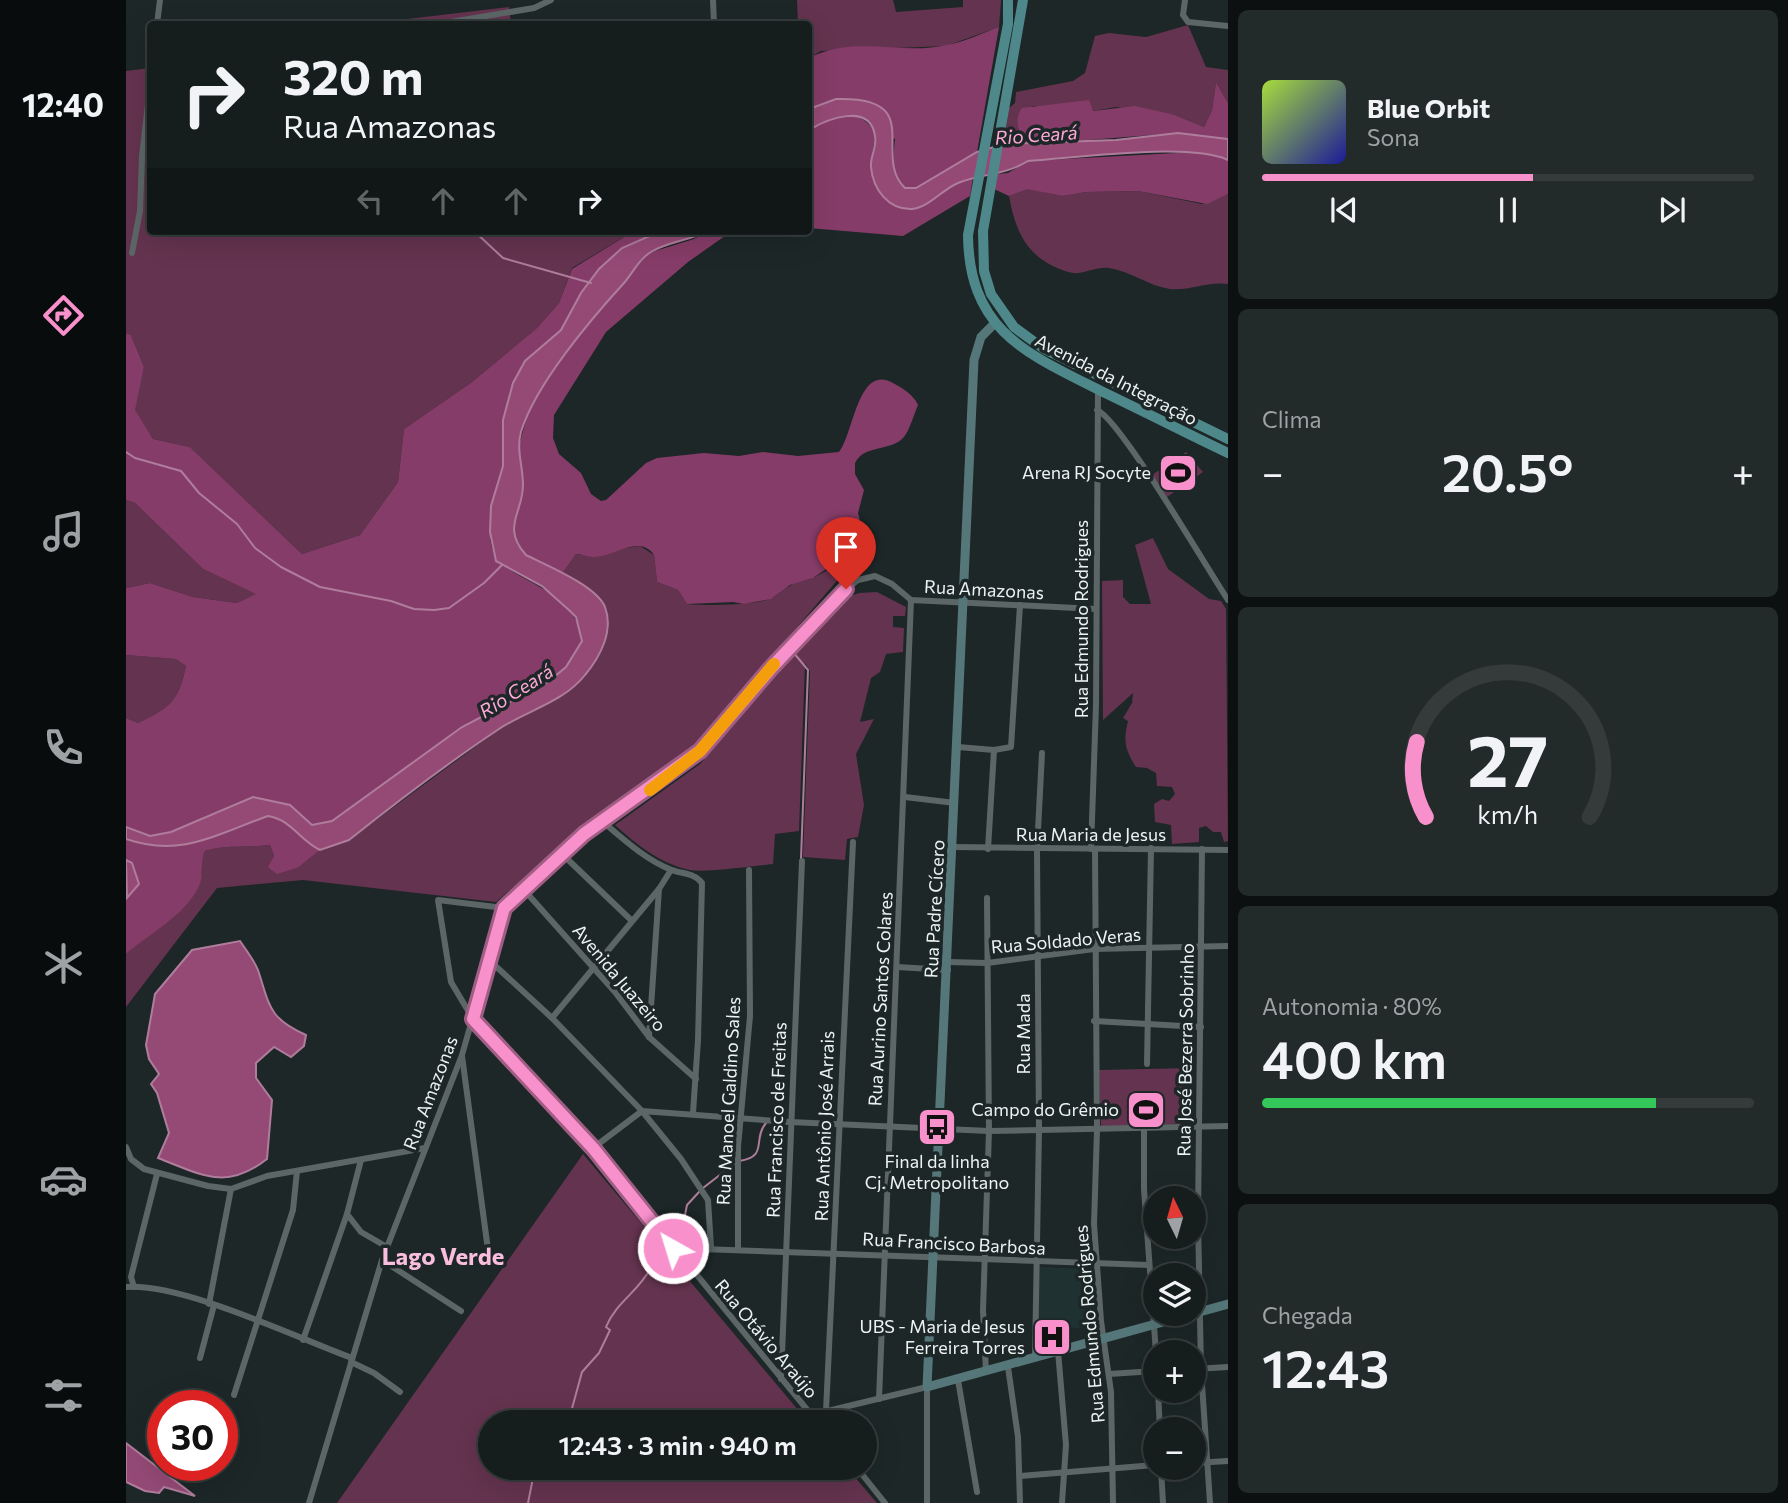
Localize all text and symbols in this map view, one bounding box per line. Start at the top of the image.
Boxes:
text: 320 m [283,45,424,105]
icon: right [168,49,259,140]
text: 12:40 [22,84,104,124]
text: Blue Orbit [1367,92,1490,123]
text: Rua Amazonas [283,105,496,145]
water label: Rio Ceará [994,120,1079,149]
text: Sona [1367,123,1419,151]
icon: left [351,182,389,220]
icon: ahead [424,182,462,220]
icon: ahead [497,182,535,220]
icon: right [570,182,608,220]
icon: previous [1325,191,1363,229]
icon: pause [1489,191,1527,229]
icon: next [1653,191,1691,229]
icon: directions [39,291,88,340]
street label: Avenida da Integração [1032,329,1201,430]
text: Clima [1262,405,1322,433]
text: 20.5° [1442,439,1573,503]
text: − [1262,448,1284,495]
text: + [1732,448,1754,495]
sports icon: Arena RJ Socyte [1157,452,1199,494]
place label: Arena RJ Socyte [1022,461,1151,483]
icon: music [39,507,88,556]
pin [816,517,876,589]
street label: Rua Edmundo Rodrigues [1070,520,1092,718]
icon: arrive [827,528,865,566]
street label: Rua Amazonas [924,575,1045,603]
water label: Rio Ceará [475,658,558,722]
text: 27 [1468,714,1548,803]
icon: phone [39,723,88,772]
text: km/h [1478,799,1538,829]
street label: Rua Maria de Jesus [1016,823,1166,845]
street label: Rua Padre Cícero [919,839,949,979]
street label: Rua Aurino Santos Colares [863,891,897,1107]
street label: Avenida Juazeiro [568,919,671,1036]
street label: Rua Soldado Veras [990,922,1142,958]
icon: climate [39,939,88,988]
street label: Rua José Bezerra Sobrinho [1172,943,1198,1157]
text: Autonomia · 80% [1262,992,1442,1020]
street label: Rua Mada [1012,993,1034,1075]
street label: Rua Manoel Galdino Sales [712,996,744,1206]
street label: Rua Francisco de Freitas [762,1022,790,1218]
text: 400 km [1262,1026,1447,1090]
street label: Rua Antônio José Arrais [810,1030,838,1222]
street label: Rua Amazonas [398,1033,462,1153]
sports icon: Campo do Grêmio [1125,1089,1167,1131]
place label: Campo do Grêmio [971,1098,1119,1120]
bus stop icon: Final da linha Cj. Metropolitano [916,1106,958,1148]
place label: Final da linha Cj. Metropolitano [865,1150,1009,1193]
icon: car [39,1155,88,1204]
north arrow [1143,1186,1206,1250]
map controls [1143,1186,1206,1480]
position arrow [636,1211,710,1285]
street label: Rua Edmundo Rodrigues [1069,1224,1109,1424]
street label: Rua Francisco Barbosa [862,1227,1046,1259]
district label: Lago Verde [382,1241,504,1270]
button: layers [1143,1263,1206,1326]
street label: Rua Otávio Araújo [711,1274,823,1402]
text: Chegada [1262,1301,1353,1329]
place label: UBS - Maria de Jesus Ferreira Torres [860,1315,1025,1358]
hospital icon: UBS - Maria de Jesus Ferreira Torres [1031,1316,1073,1358]
text: 12:43 [1262,1335,1389,1399]
button: + [1143,1340,1206,1403]
icon: filters [39,1371,88,1420]
speed limit sign: 30 [147,1390,238,1481]
button: − [1143,1417,1206,1480]
text: 12:43 · 3 min · 940 m [558,1429,797,1460]

